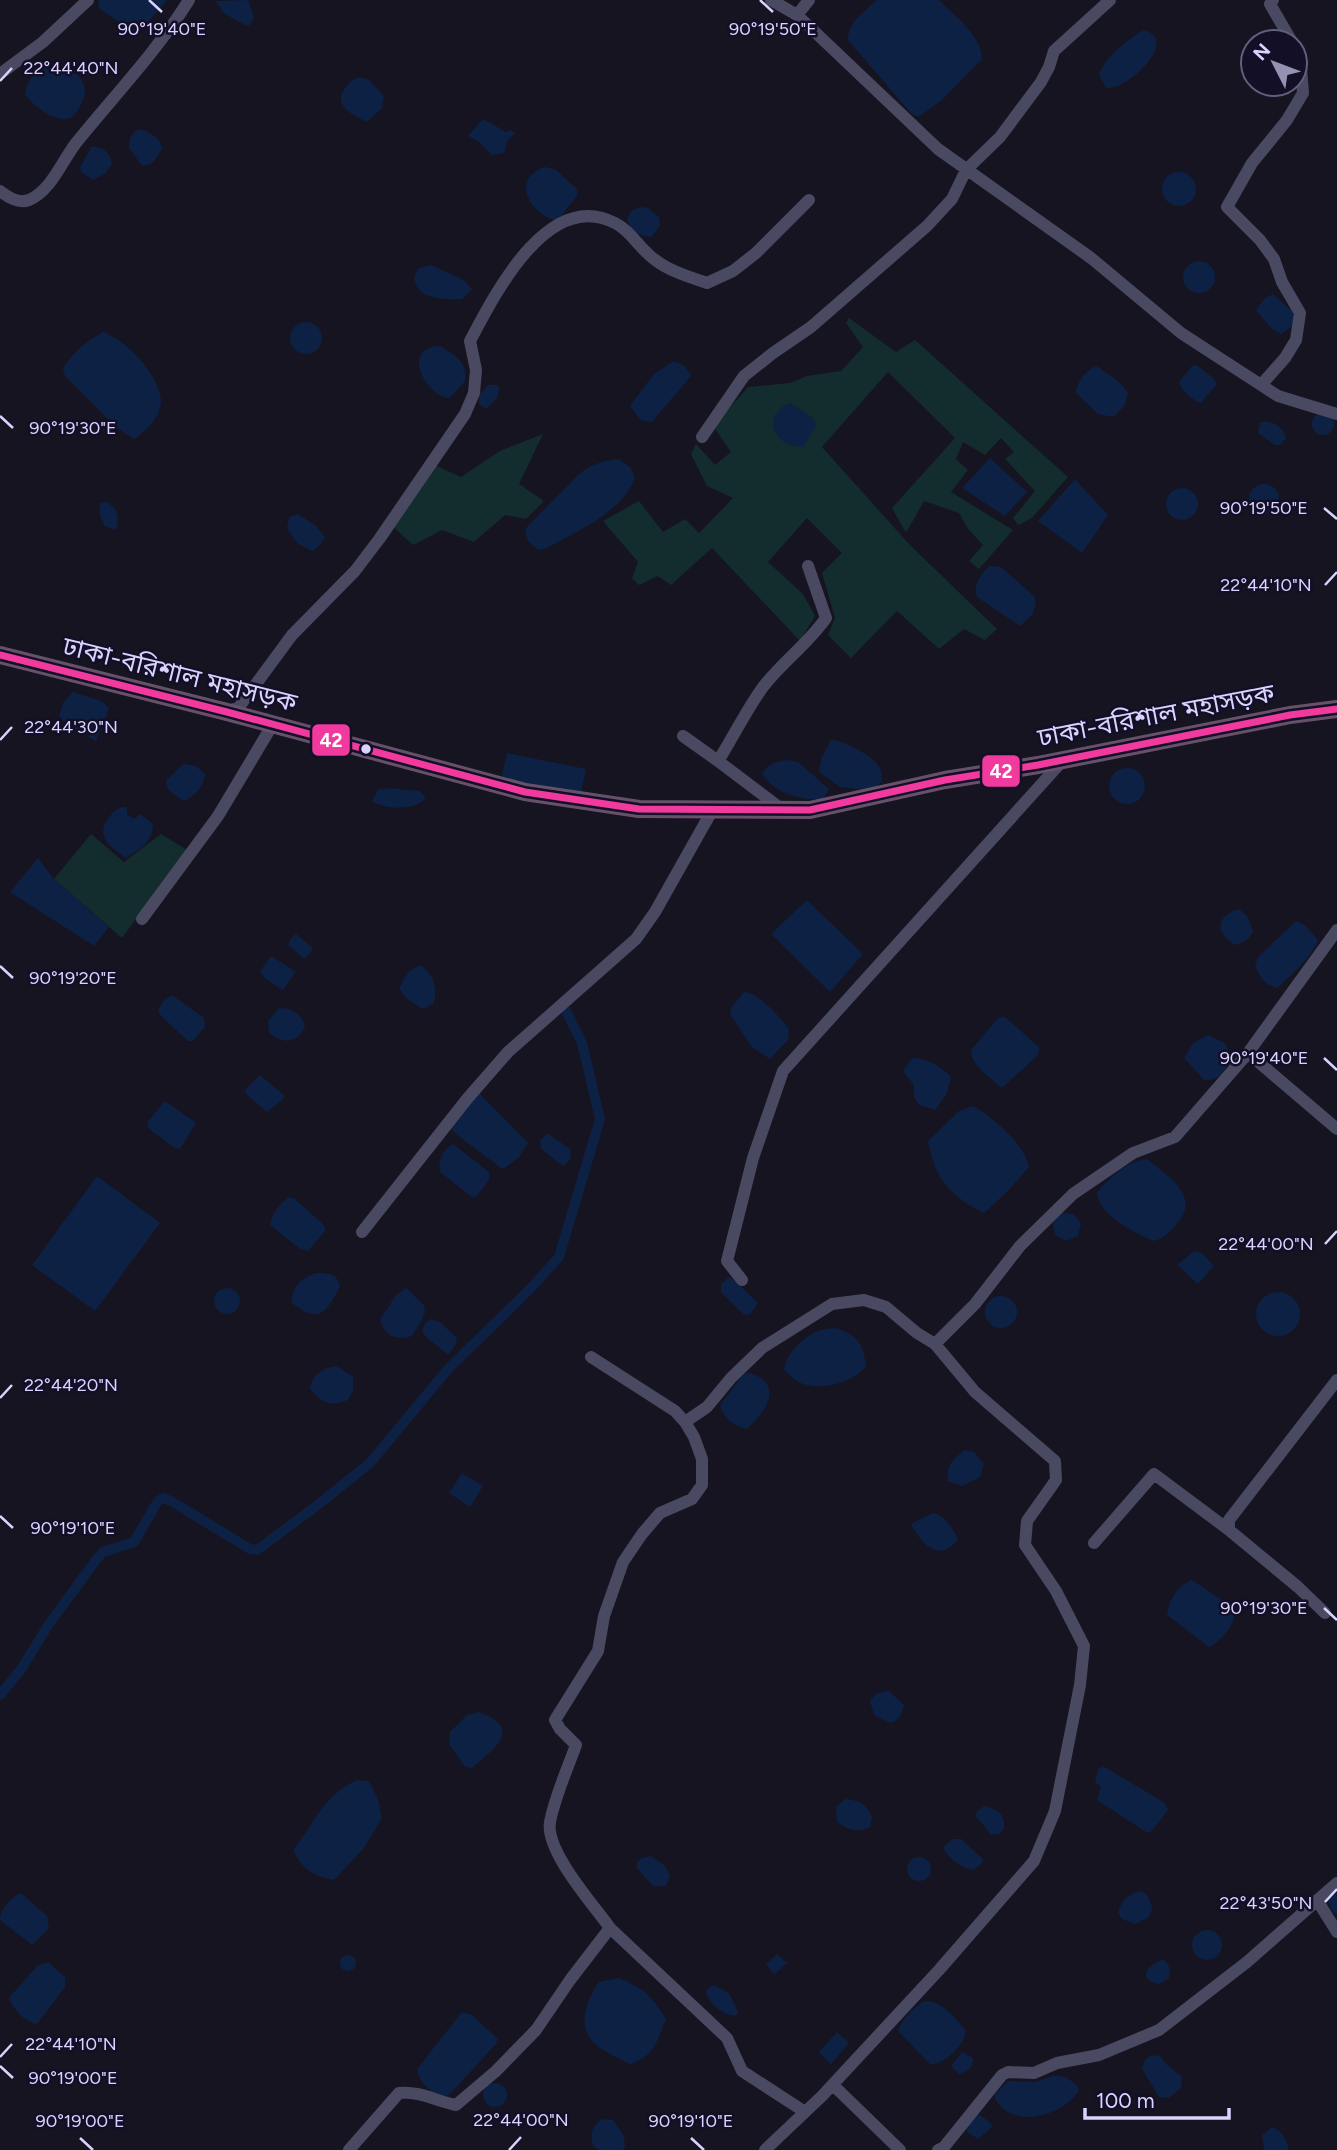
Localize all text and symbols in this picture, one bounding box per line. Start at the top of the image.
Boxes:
text: 90°19'40"E [118,18,206,40]
text: 90°19'50"E [729,18,817,40]
north arrow [1239,28,1309,98]
text: N [1248,39,1275,65]
text: 22°44'40"N [23,57,119,79]
text: 90°19'30"E [29,417,117,439]
text: 90°19'50"E [1220,497,1308,519]
text: 22°44'10"N [1220,574,1312,596]
street label: ঢাকা-বরিশাল মহাসড়ক [59,629,301,719]
street label: ঢাকা-বরিশাল মহাসড়ক [1034,676,1278,754]
text: 22°44'30"N [24,716,118,738]
line badge: 42 [311,723,351,757]
text: 42 [319,729,343,752]
unlabelled marker [359,742,373,756]
line badge: 42 [981,754,1021,788]
text: 42 [989,760,1013,783]
text: 90°19'20"E [29,967,117,989]
text: 90°19'40"E [1220,1047,1308,1069]
text: 22°44'00"N [1218,1233,1314,1255]
text: 22°44'20"N [24,1374,118,1396]
text: 90°19'10"E [31,1517,115,1539]
text: 90°19'30"E [1220,1597,1308,1619]
text: 22°43'50"N [1220,1892,1312,1914]
text: 22°44'10"N [25,2033,117,2055]
text: 90°19'00"E [28,2067,118,2089]
scale bar [1085,2076,1228,2120]
text: 100 m [1096,2088,1155,2113]
text: 22°44'00"N [473,2109,569,2131]
text: 90°19'00"E [35,2110,125,2132]
text: 90°19'10"E [649,2110,733,2132]

